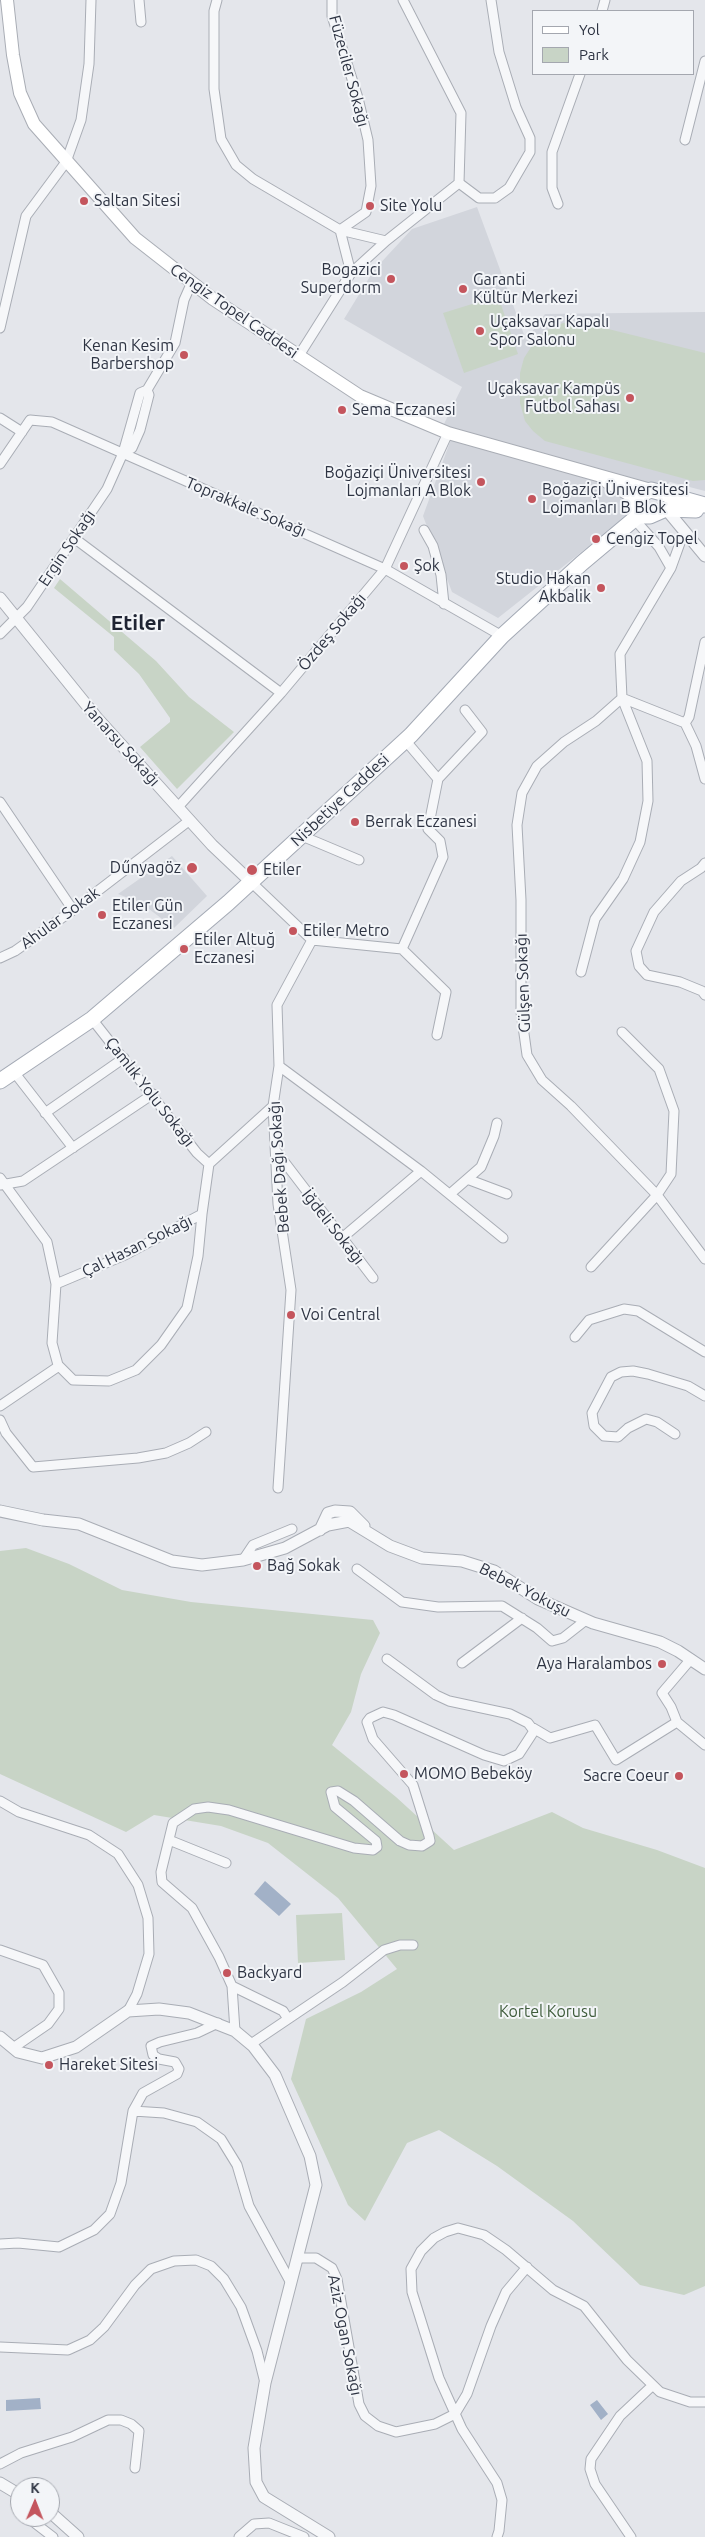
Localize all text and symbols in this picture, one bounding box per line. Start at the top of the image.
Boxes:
legend [532,10,695,75]
street label: Füzeciler Sokağı [325,13,373,129]
text: Yol [579,21,600,38]
text: Park [579,46,609,63]
place label: Saltan Sitesi [94,191,180,211]
marker: Saltan Sitesi [78,195,90,207]
place label: Site Yolu [380,196,442,216]
marker: Site Yolu [364,200,376,212]
street label: Cengiz Topel Caddesi [166,260,302,362]
place label: Bogazici Superdorm [301,260,381,298]
place label: Garanti Kültür Merkezi [473,270,578,308]
marker: Bogazici Superdorm [385,273,397,285]
marker: Garanti Kültür Merkezi [457,283,469,295]
place label: Uçaksavar Kapalı Spor Salonu [490,312,609,350]
marker: Uçaksavar Kapalı Spor Salonu [474,325,486,337]
place label: Kenan Kesim Barbershop [82,336,174,374]
marker: Kenan Kesim Barbershop [178,349,190,361]
place label: Uçaksavar Kampüs Futbol Sahası [487,379,620,417]
marker: Uçaksavar Kampüs Futbol Sahası [624,392,636,404]
place label: Sema Eczanesi [352,400,456,420]
marker: Sema Eczanesi [336,404,348,416]
place label: Boğaziçi Üniversitesi Lojmanları A Blok [324,463,471,501]
street label: Toprakkale Sokağı [183,473,309,541]
marker: Boğaziçi Üniversitesi Lojmanları A Blok [475,476,487,488]
place label: Boğaziçi Üniversitesi Lojmanları B Blok [542,480,689,518]
marker: Boğaziçi Üniversitesi Lojmanları B Blok [526,493,538,505]
street label: Ergin Sokağı [34,506,100,590]
place label: Cengiz Topel [606,529,698,549]
marker: Cengiz Topel [590,533,602,545]
place label: Şok [414,556,440,576]
marker: Şok [398,560,410,572]
place label: Studio Hakan Akbalik [496,569,591,607]
marker: Studio Hakan Akbalik [595,582,607,594]
street label: Özdeş Sokağı [294,589,370,675]
district label: Etiler [111,610,165,636]
street label: Yanarsu Sokağı [78,698,164,790]
street label: Nisbetiye Caddesi [287,750,393,850]
place label: Berrak Eczanesi [365,812,477,832]
marker: Berrak Eczanesi [349,816,361,828]
place label: Dűnyagöz [110,858,181,878]
place label: Etiler [263,860,301,880]
marker: Dűnyagöz [185,861,199,875]
marker: Etiler [245,863,259,877]
street label: Ahular Sokak [17,883,103,953]
place label: Etiler Gün Eczanesi [112,896,183,934]
marker: Etiler Gün Eczanesi [96,909,108,921]
place label: Etiler Metro [303,921,389,941]
marker: Etiler Metro [287,925,299,937]
place label: Etiler Altuğ Eczanesi [194,930,275,968]
street label: Gülşen Sokağı [512,933,534,1033]
marker: Etiler Altuğ Eczanesi [178,943,190,955]
street label: Çamlık Yolu Sokağı [101,1033,199,1151]
street label: Bebek Dağı Sokağı [265,1100,293,1234]
street label: İğdeli Sokağı [298,1185,368,1269]
street label: Çal Hasan Sokağı [79,1211,195,1281]
place label: Voi Central [301,1305,380,1325]
marker: Voi Central [285,1309,297,1321]
place label: Bağ Sokak [267,1556,340,1576]
street label: Bebek Yokuşu [476,1559,574,1621]
marker: Bağ Sokak [251,1560,263,1572]
place label: Aya Haralambos [537,1654,652,1674]
marker: Aya Haralambos [656,1658,668,1670]
place label: MOMO Bebeköy [414,1764,532,1784]
place label: Sacre Coeur [583,1766,669,1786]
marker: MOMO Bebeköy [398,1768,410,1780]
marker: Sacre Coeur [673,1770,685,1782]
place label: Backyard [237,1963,302,1983]
marker: Backyard [221,1967,233,1979]
park label: Kortel Korusu [499,2002,597,2022]
place label: Hareket Sitesi [59,2055,158,2075]
marker: Hareket Sitesi [43,2059,55,2071]
street label: Aziz Ogan Sokağı [324,2273,366,2397]
north arrow [10,2477,60,2527]
text: K [30,2480,40,2496]

